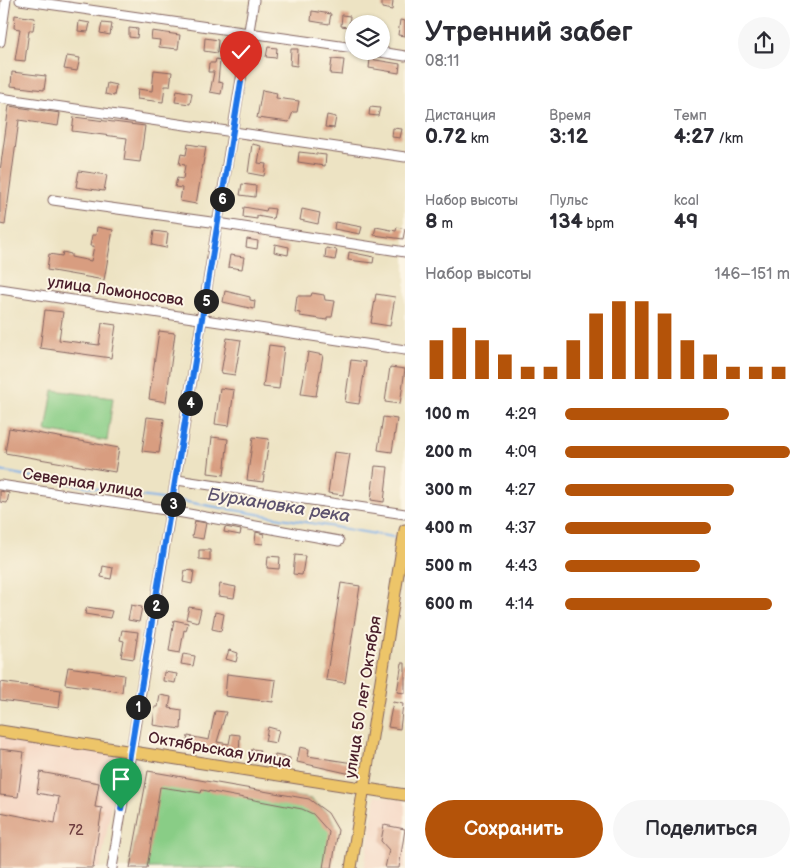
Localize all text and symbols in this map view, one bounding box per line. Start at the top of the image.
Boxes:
map controls [345,15,390,60]
button: layers [345,15,390,60]
text: Утренний забег [425,16,633,49]
button: share [738,17,790,69]
pin [220,31,262,82]
icon: check [227,38,255,66]
text: 08:11 [425,52,459,71]
text: Дистанция [425,107,496,124]
text: Время [549,107,591,124]
text: Темп [674,107,707,124]
text: 0.72 [425,124,467,149]
text: 3:12 [549,124,588,149]
text: 4:27 [674,124,715,149]
text: km [467,130,489,147]
text: /km [715,130,743,147]
pin: 6 [210,186,234,212]
text: 6 [218,191,227,208]
text: Набор высоты [425,192,518,209]
text: Пульс [549,192,588,209]
text: kcal [674,192,699,209]
text: 8 [425,209,438,234]
text: 134 [549,209,583,234]
text: 49 [674,209,698,234]
text: m [438,215,453,232]
text: bpm [583,215,614,232]
text: Набор высоты [425,265,532,284]
text: 146–151 m [715,265,790,284]
street label: улица Ломоносова [46,273,186,311]
pin: 5 [194,288,218,314]
text: 5 [202,293,211,310]
pin: 4 [178,390,202,416]
text: 4 [186,395,195,412]
text: 100 m [425,405,470,424]
text: 4:29 [505,405,537,424]
text: 200 m [425,443,472,462]
text: 4:09 [505,443,537,462]
street label: Северная улица [21,465,145,502]
text: 300 m [425,481,472,500]
text: 4:27 [505,481,535,500]
water label: Бурхановка река [206,484,352,527]
pin: 3 [160,492,186,516]
text: 3 [169,496,178,513]
text: 400 m [425,519,472,538]
text: 4:37 [505,519,536,538]
text: 500 m [425,557,472,576]
text: 4:43 [505,557,538,576]
pin: 2 [144,594,168,618]
text: 600 m [425,595,473,614]
text: 4:14 [505,595,534,614]
text: 2 [152,598,161,615]
street label: улица 50 лет Октября [341,615,386,780]
pin: 1 [126,694,150,720]
text: 1 [136,699,141,716]
street label: Октябрьская улица [147,729,293,773]
pin [100,758,142,809]
icon: arrive [107,765,135,793]
button: Сохранить [425,800,603,858]
button: Поделиться [613,800,790,858]
house number: 72 [68,822,84,839]

